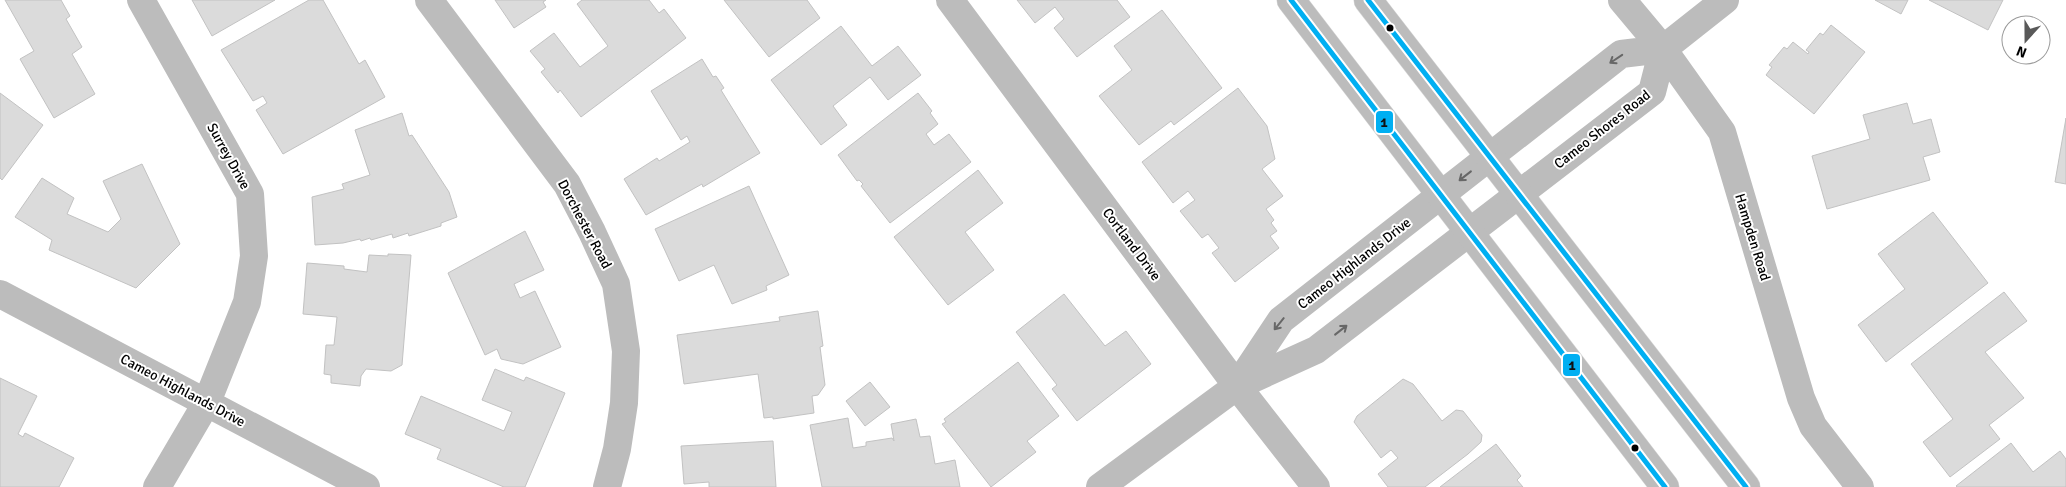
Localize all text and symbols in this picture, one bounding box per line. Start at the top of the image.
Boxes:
north arrow [2001,15,2051,65]
unlabelled marker [1385,23,1395,33]
text: N [2014,42,2029,61]
one-way arrow [1610,54,1624,64]
street label: Cameo Shores Road [1551,86,1654,172]
line badge: 1 [1375,110,1394,134]
text: 1 [1380,114,1388,131]
street label: Surrey Drive [203,120,254,192]
one-way arrow [1459,171,1472,182]
street label: Dorchester Road [554,177,615,272]
street label: Hampden Road [1731,192,1774,283]
street label: Cortland Drive [1099,205,1164,284]
street label: Cameo Highlands Drive [1294,214,1414,313]
one-way arrow [1274,317,1285,330]
one-way arrow [1334,325,1348,335]
street label: Cameo Highlands Drive [117,350,248,431]
line badge: 1 [1562,353,1581,377]
text: 1 [1568,357,1576,374]
unlabelled marker [1630,443,1640,453]

